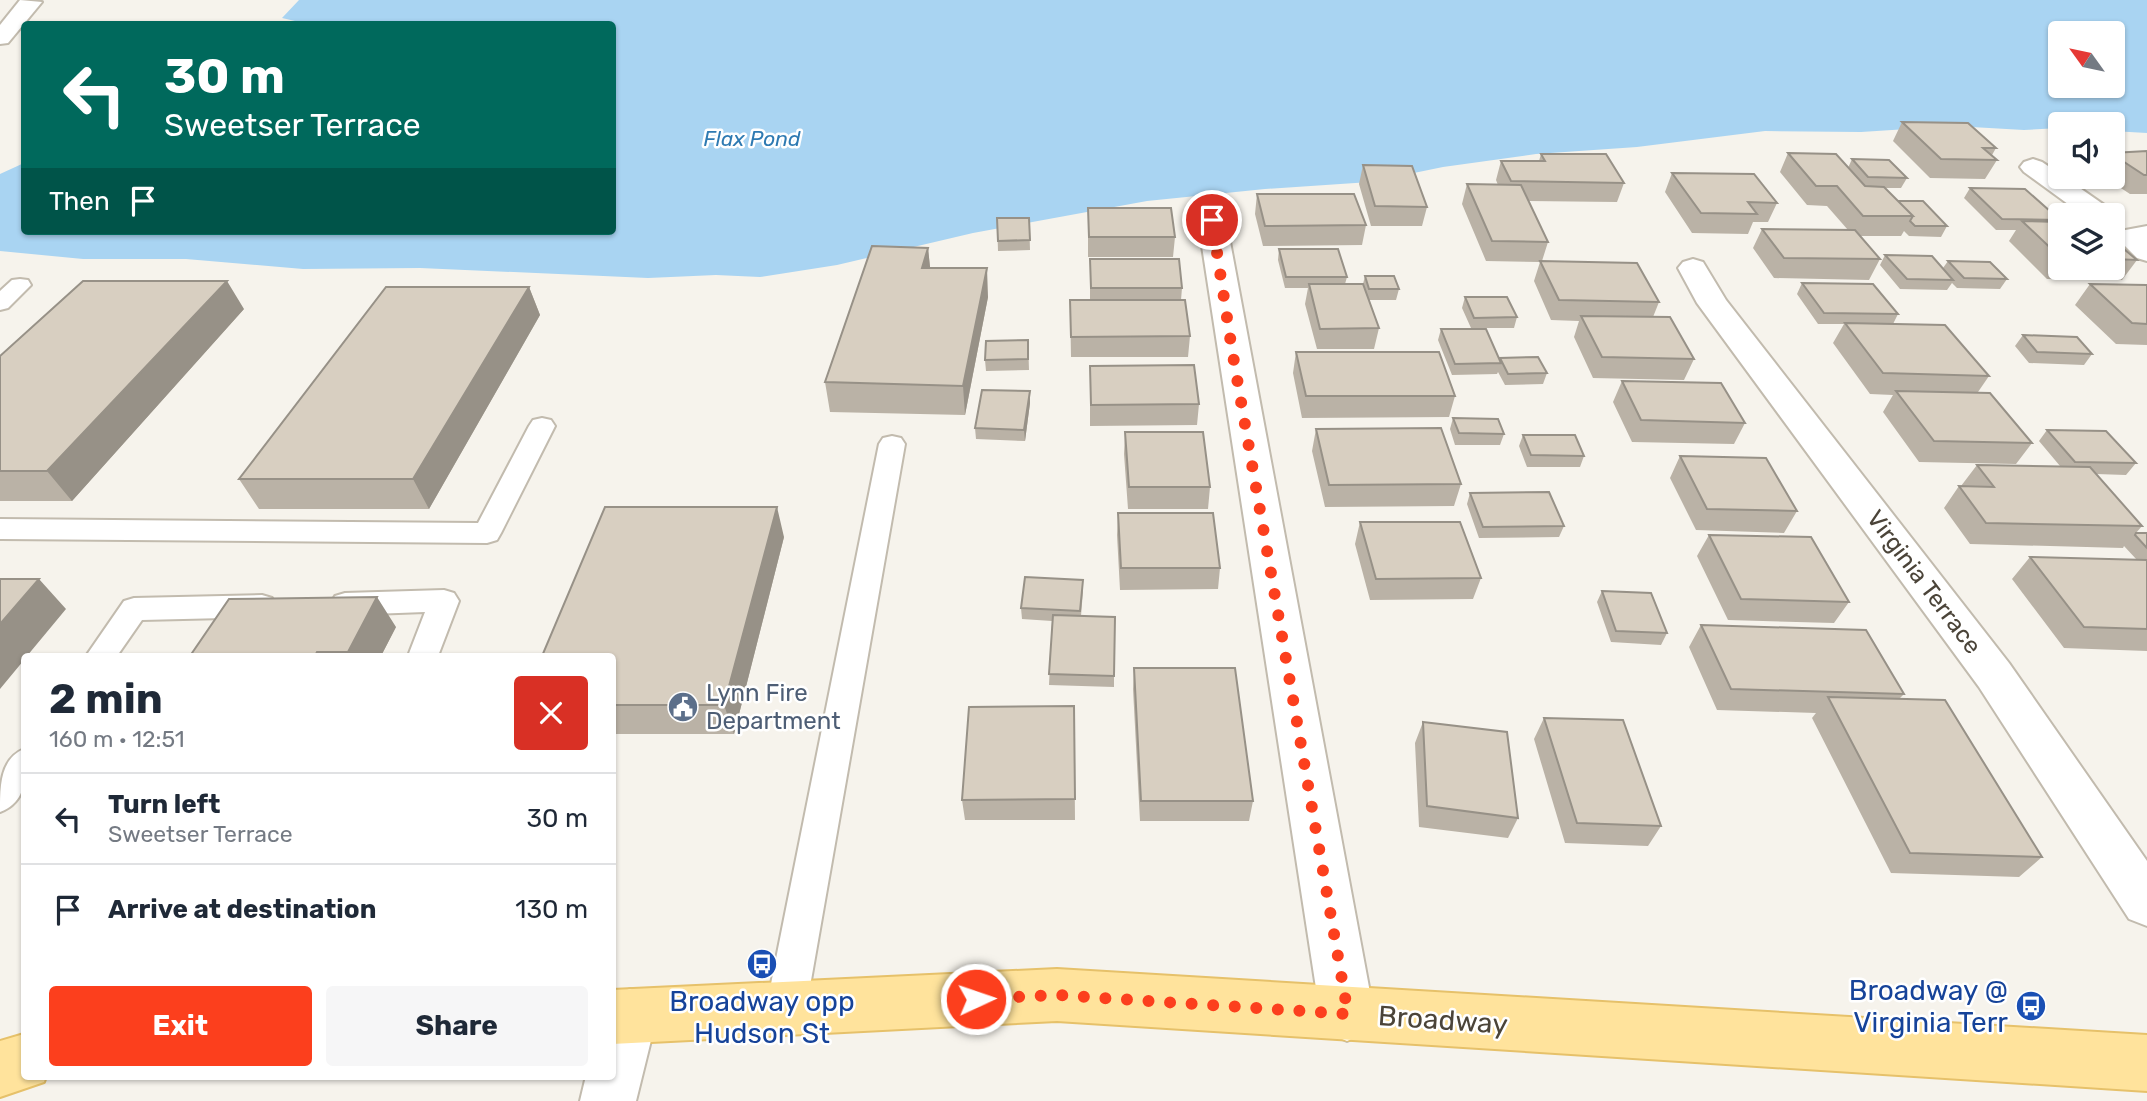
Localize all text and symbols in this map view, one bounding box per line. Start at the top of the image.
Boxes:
north arrow [2048,21,2124,98]
map controls [2048,21,2125,280]
text: 30 m [164,47,285,105]
icon: left [49,49,140,140]
text: Sweetser Terrace [164,106,421,144]
button: sound [2048,112,2125,189]
water label: Flax Pond [703,126,801,151]
icon: arrive [124,182,162,220]
text: Then [49,186,110,217]
pin [1182,190,1242,250]
icon: arrive [1193,201,1231,239]
button: layers [2048,203,2125,280]
street label: Virginia Terrace [1861,505,1987,659]
text: 2 min [49,674,163,724]
button: close [514,676,588,750]
place label: Lynn Fire Department [706,679,841,735]
public building icon: Lynn Fire Department [666,690,700,724]
text: 160 m · 12:51 [49,725,185,753]
text: Turn left [108,789,220,820]
icon: left [49,800,87,838]
text: 30 m [526,803,588,834]
text: Sweetser Terrace [108,820,293,848]
icon: arrive [49,891,87,929]
text: Arrive at destination [108,894,376,925]
text: 130 m [515,894,588,925]
bus stop icon: Broadway opp Hudson St [745,947,779,981]
position arrow [939,962,1013,1036]
place label: Broadway @ Virginia Terr [1849,974,2008,1039]
place label: Broadway opp Hudson St [669,985,855,1050]
button: Exit [49,986,312,1066]
button: Share [326,986,588,1066]
bus stop icon: Broadway @ Virginia Terr [2014,989,2048,1023]
street label: Broadway [1377,999,1509,1041]

